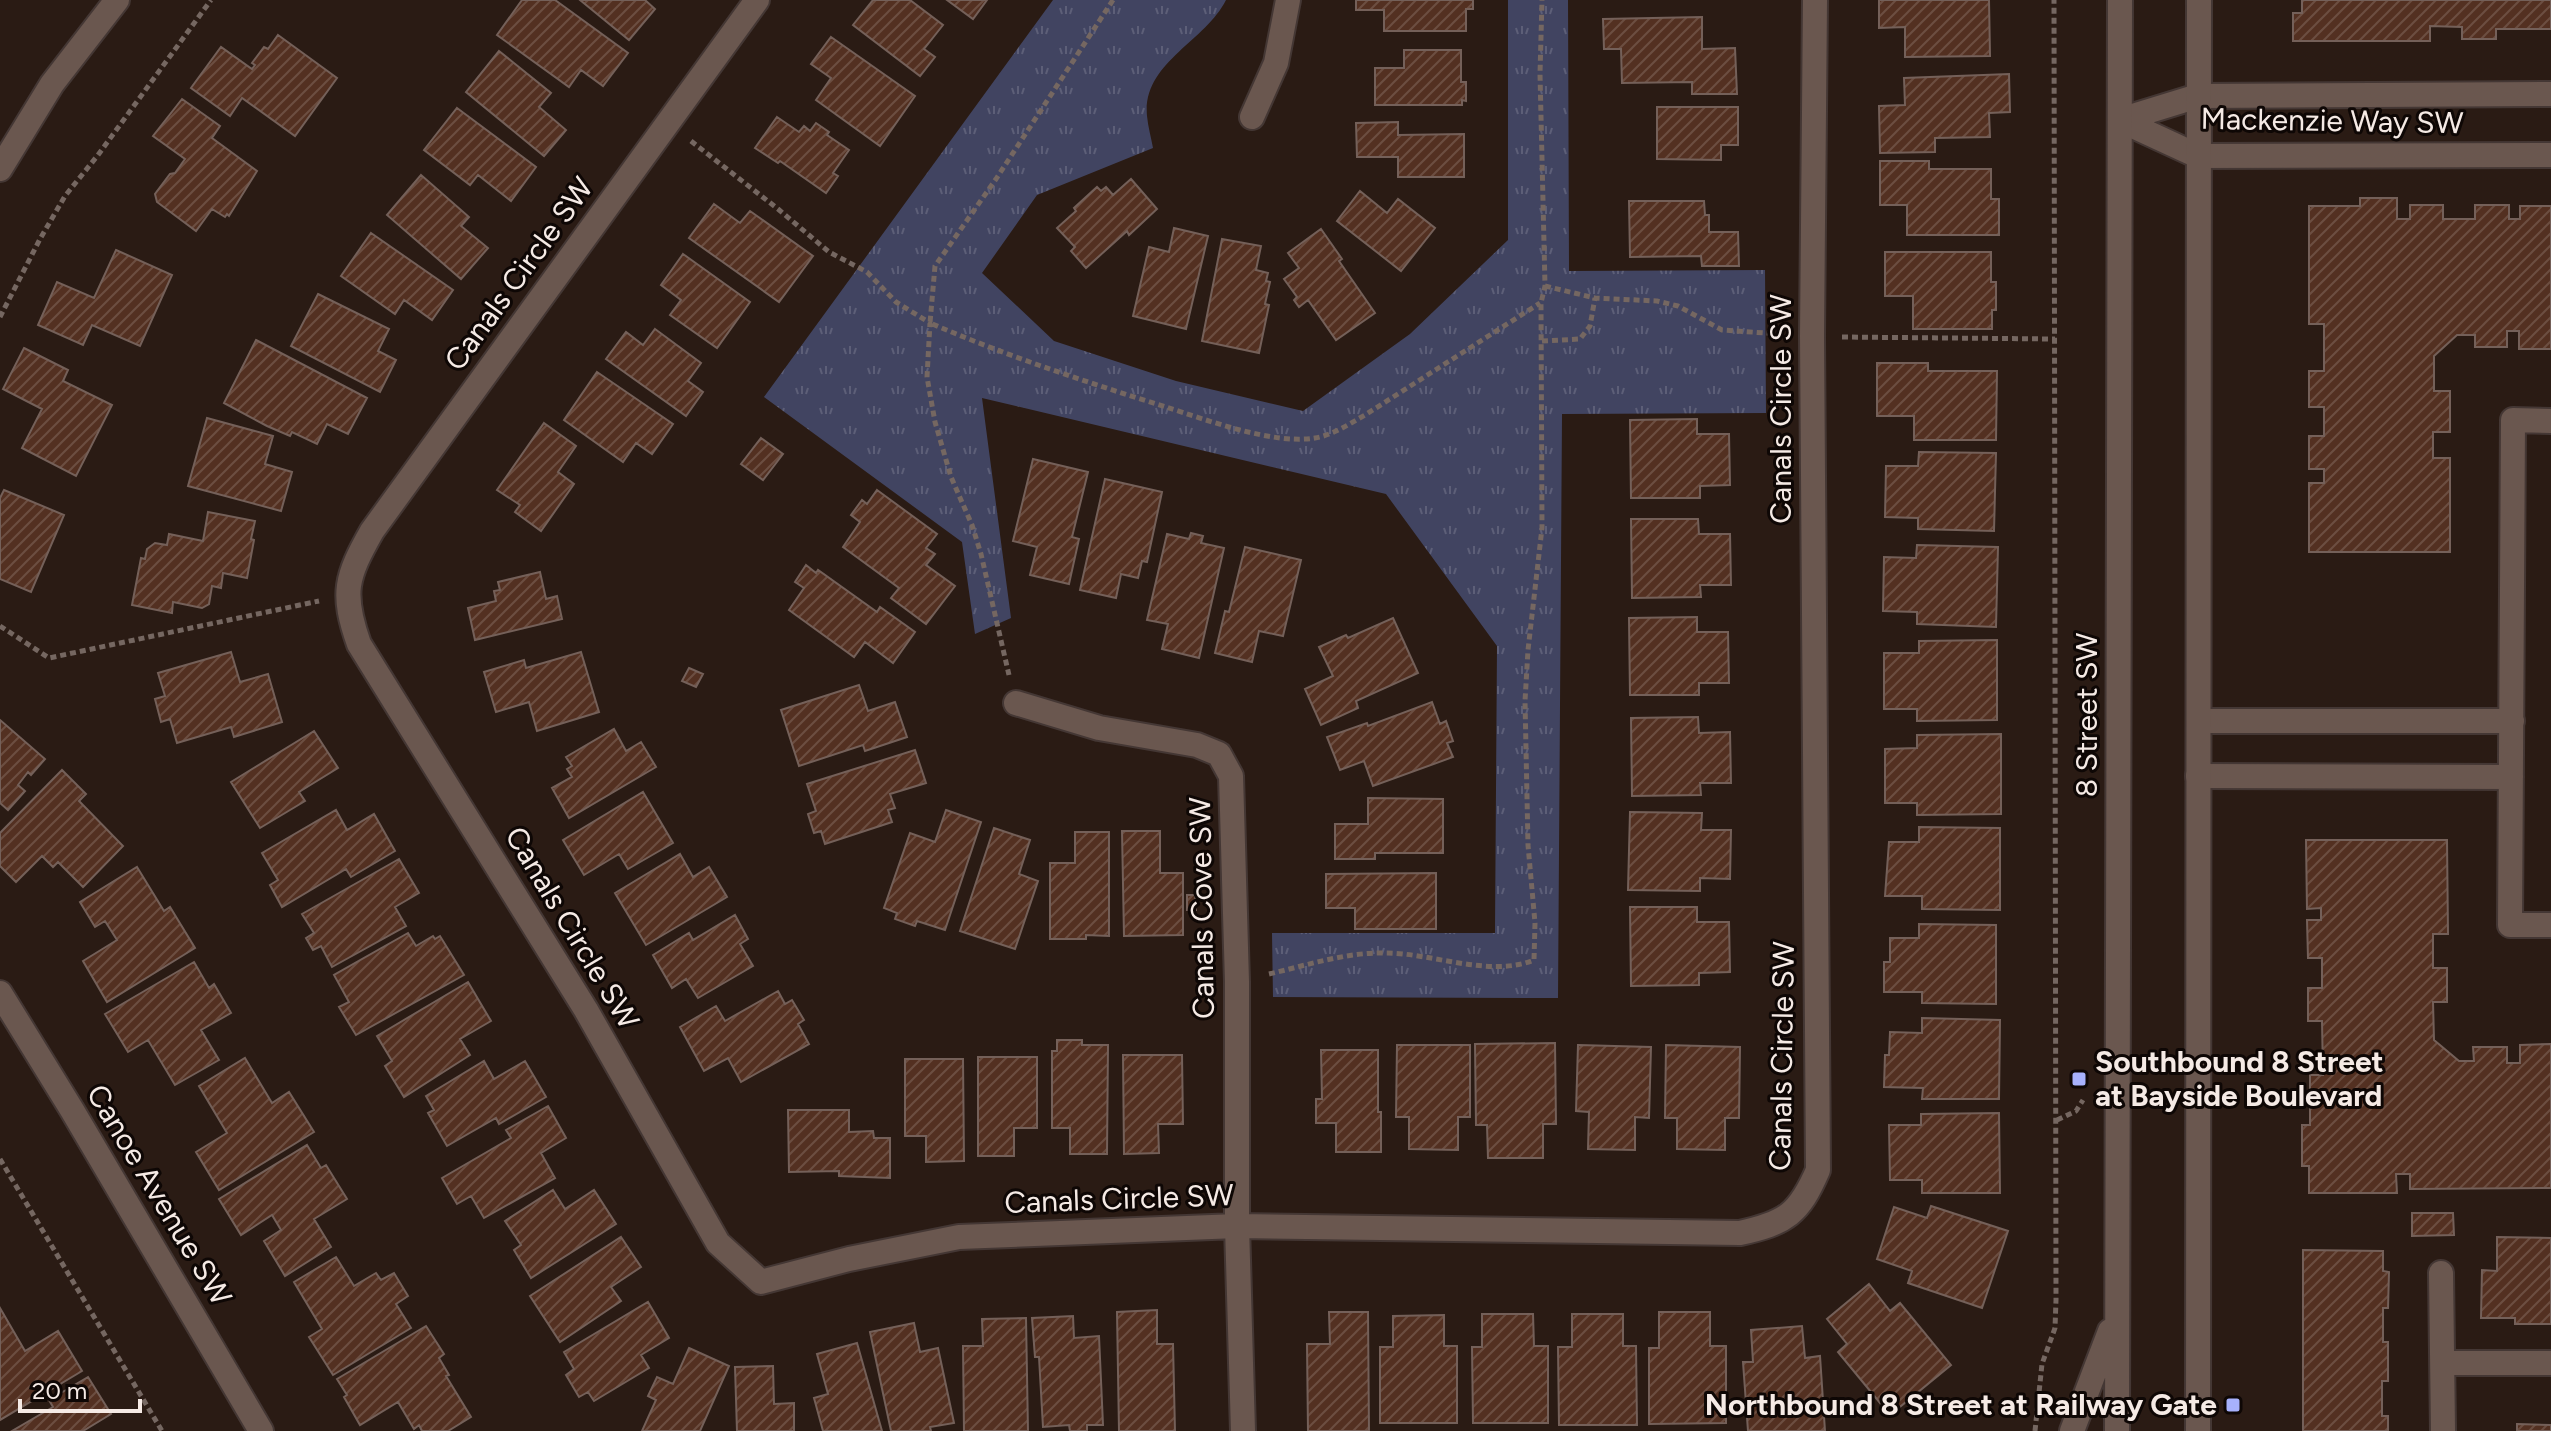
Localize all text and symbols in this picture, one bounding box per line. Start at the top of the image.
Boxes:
street label: Mackenzie Way SW [2200,100,2464,141]
street label: Canals Circle SW [436,170,601,377]
street label: Canals Circle SW [1762,294,1799,524]
street label: 8 Street SW [2068,633,2105,797]
street label: Canals Cove SW [1181,797,1222,1019]
street label: Canals Circle SW [497,820,647,1036]
street label: Canals Circle SW [1761,941,1802,1171]
place label: Southbound 8 Street at Bayside Boulevard [2095,1043,2384,1114]
marker: Southbound 8 Street at Bayside Boulevard [2070,1070,2088,1088]
street label: Canoe Avenue SW [79,1078,240,1312]
street label: Canals Circle SW [1004,1176,1235,1221]
scale bar [20,1363,140,1413]
text: 20 m [32,1376,87,1405]
place label: Northbound 8 Street at Railway Gate [1705,1386,2217,1423]
marker: Northbound 8 Street at Railway Gate [2224,1396,2242,1414]

